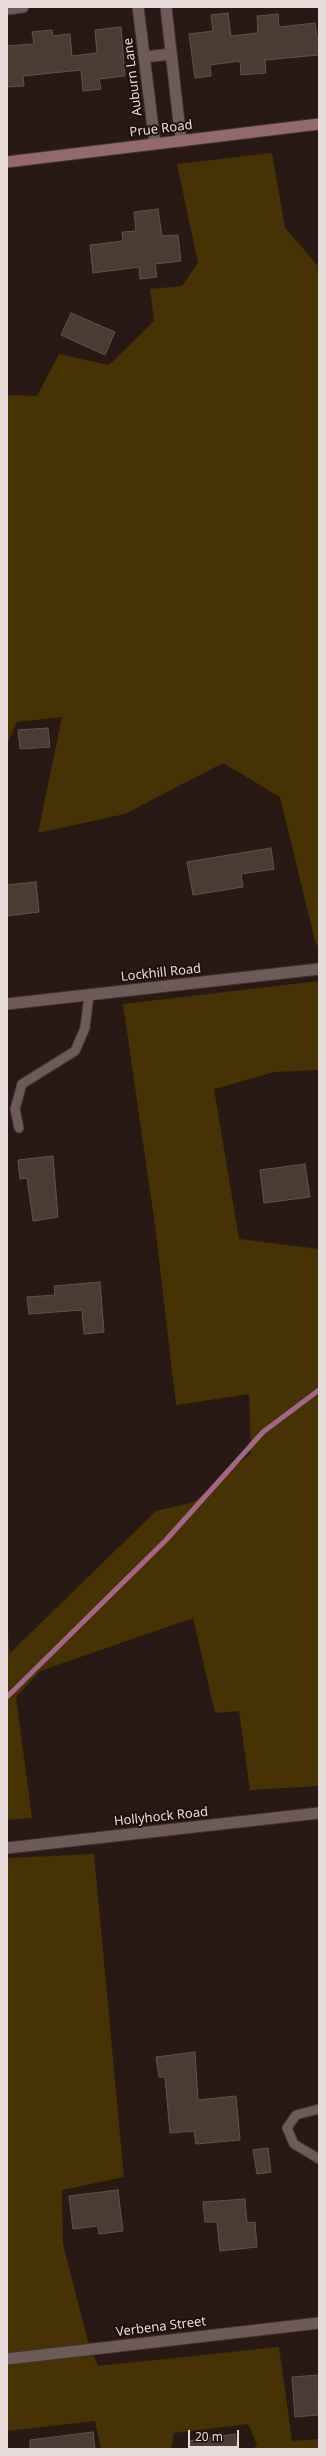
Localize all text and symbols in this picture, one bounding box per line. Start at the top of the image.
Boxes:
street label: Auburn Lane [120,37,146,117]
street label: Prue Road [129,117,193,141]
street label: Lockhill Road [120,961,202,985]
street label: Hollyhock Road [113,1804,209,1830]
street label: Verbena Street [115,2314,207,2340]
scale bar [190,2422,241,2448]
text: 20 m [195,2428,223,2445]

